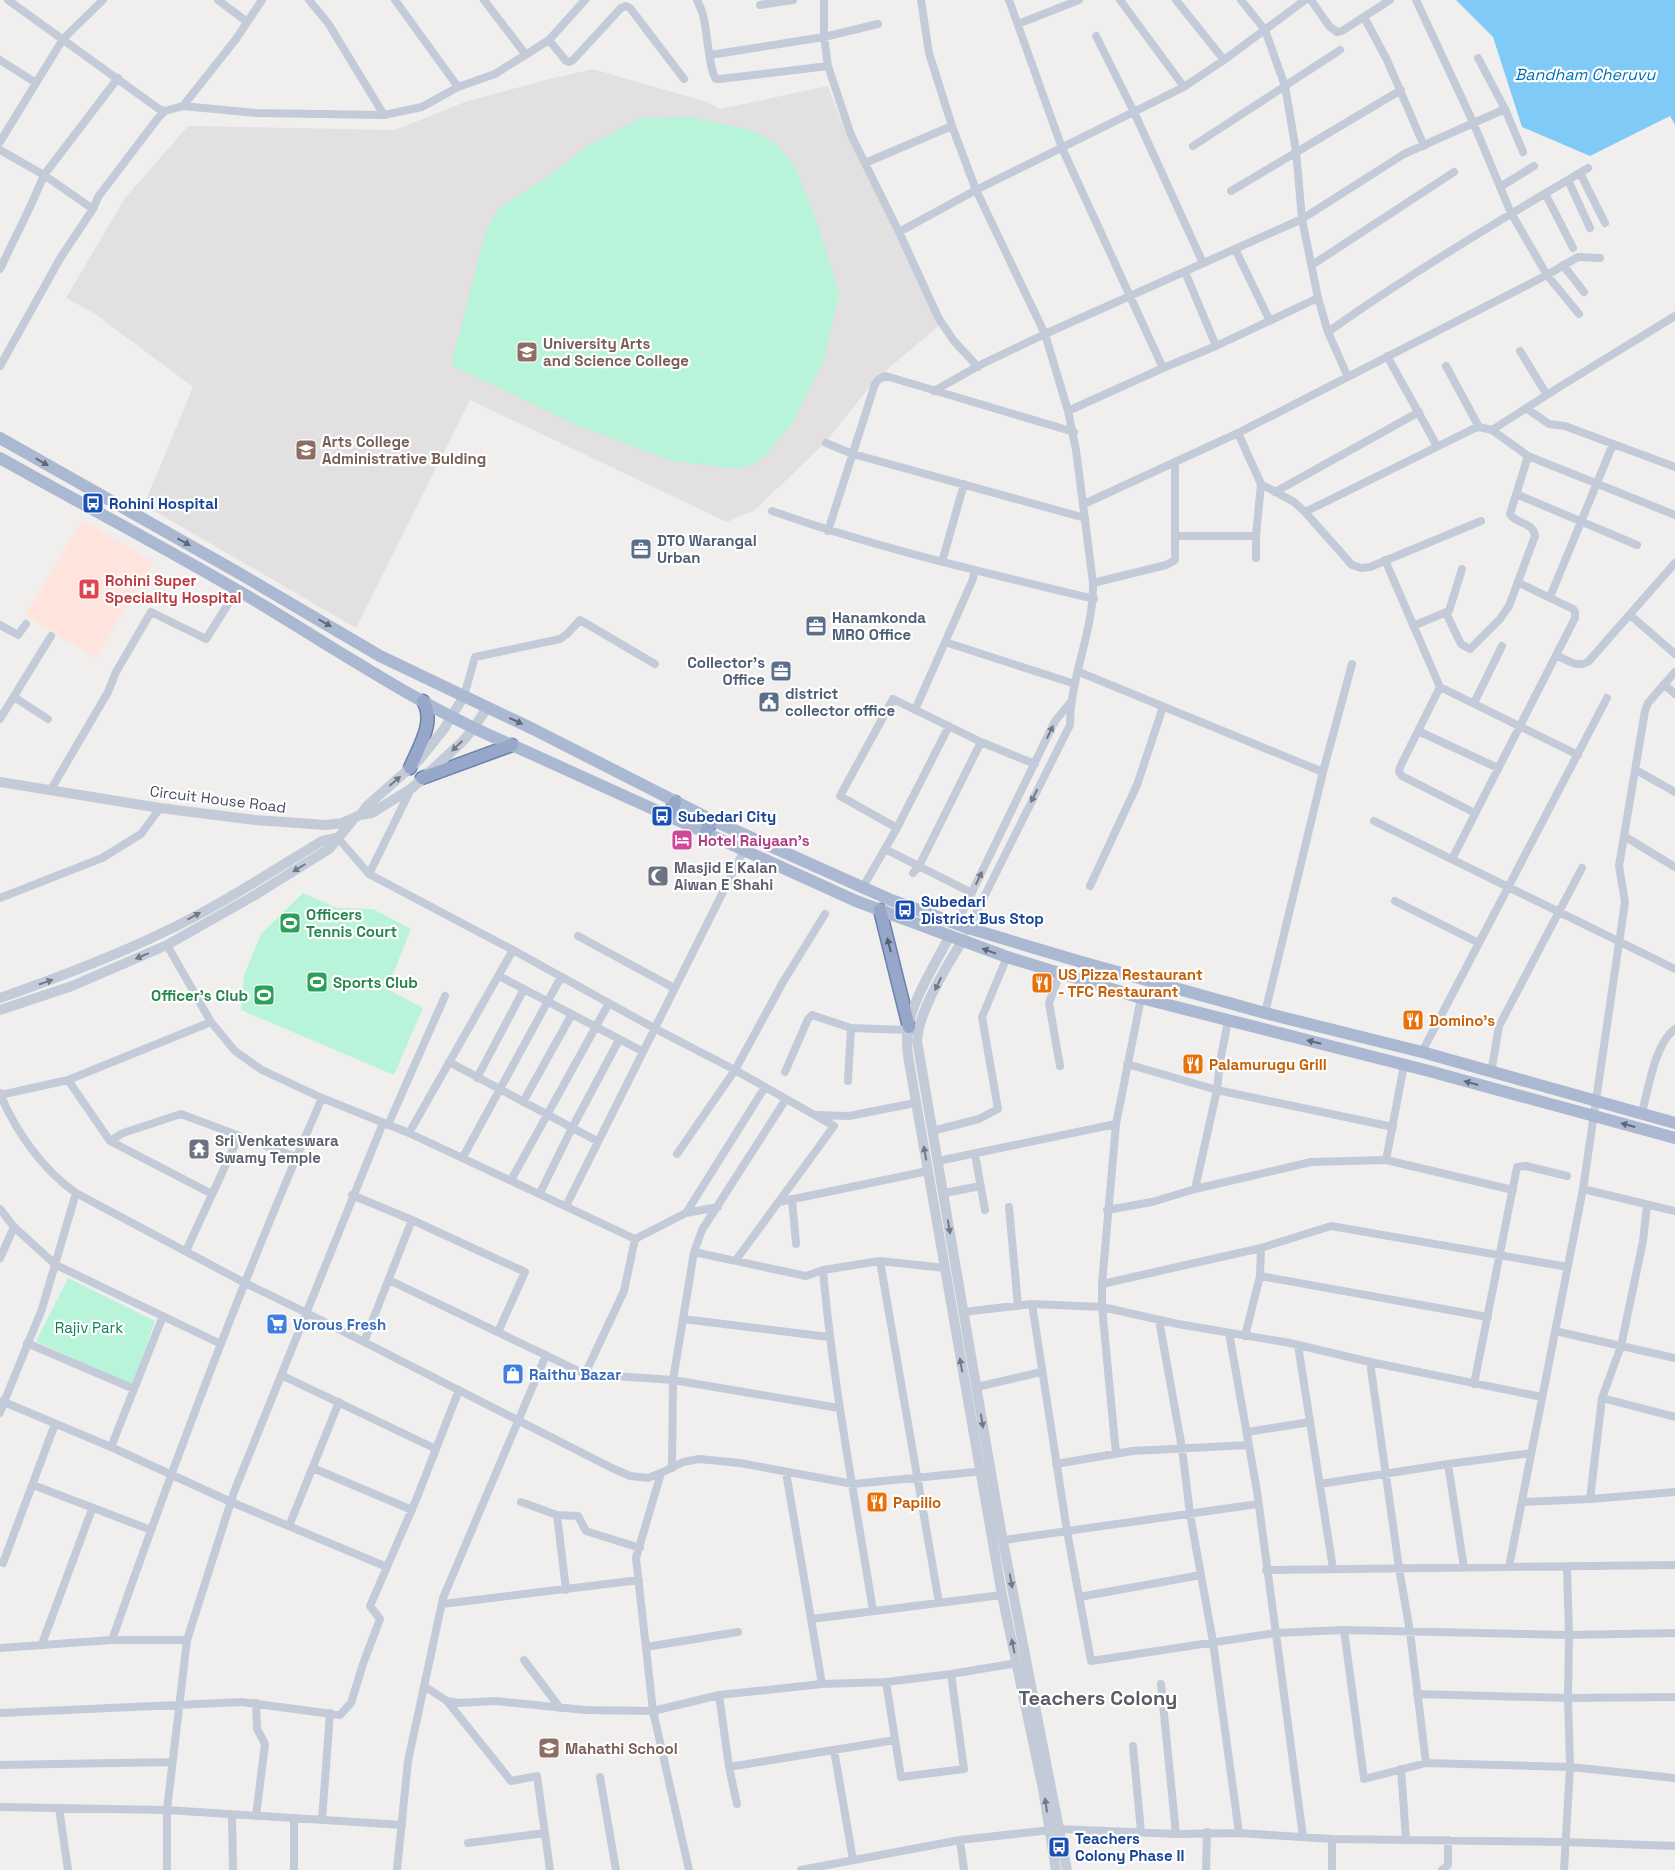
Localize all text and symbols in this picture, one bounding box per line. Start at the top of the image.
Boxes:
water label: Bandham Cheruvu [1515,64,1656,85]
place label: University Arts and Science College [543,334,689,370]
school or university icon: University Arts and Science College [515,340,539,364]
place label: Arts College Administrative Bulding [322,432,486,468]
school or university icon: Arts College Administrative Bulding [294,438,318,462]
one-way arrow [35,458,50,466]
bus stop icon: Rohini Hospital [81,491,105,515]
place label: Rohini Hospital [109,494,218,513]
place label: DTO Warangal Urban [657,531,757,567]
one-way arrow [177,537,191,546]
office icon: DTO Warangal Urban [629,537,653,561]
place label: Rohini Super Speciality Hospital [105,571,242,607]
hospital icon: Rohini Super Speciality Hospital [77,577,101,601]
place label: Hanamkonda MRO Office [832,608,926,644]
office icon: Hanamkonda MRO Office [804,614,828,638]
one-way arrow [317,619,332,627]
place label: Collector's Office [687,653,765,689]
office icon: Collector's Office [769,659,793,683]
place label: district collector office [785,684,895,720]
public building icon: district collector office [757,690,781,714]
one-way arrow [509,717,523,725]
one-way arrow [1047,725,1055,739]
one-way arrow [452,739,464,751]
one-way arrow [388,776,401,787]
street label: Circuit House Road [149,781,287,817]
one-way arrow [1030,789,1038,803]
bus stop icon: Subedari City [650,804,674,828]
place label: Subedari City [678,807,776,826]
hotel icon: Hotel Raiyaan's [670,828,694,852]
place label: Hotel Raiyaan's [698,831,810,850]
place label: Masjid E Kalan Aiwan E Shahi [674,858,777,894]
one-way arrow [292,863,305,873]
mosque icon: Masjid E Kalan Aiwan E Shahi [646,864,670,888]
one-way arrow [975,871,983,885]
place label: Subedari District Bus Stop [921,892,1044,928]
bus stop icon: Subedari District Bus Stop [893,898,917,922]
place label: Officers Tennis Court [306,905,397,941]
sports icon: Officers Tennis Court [278,911,302,935]
one-way arrow [187,912,201,920]
one-way arrow [885,938,893,953]
one-way arrow [981,947,996,955]
one-way arrow [134,952,149,960]
place label: US Pizza Restaurant - TFC Restaurant [1058,965,1203,1001]
sports icon: Sports Club [305,970,329,994]
restaurant icon: US Pizza Restaurant - TFC Restaurant [1030,971,1054,995]
place label: Sports Club [333,973,418,992]
one-way arrow [933,976,942,991]
one-way arrow [39,978,54,986]
sports icon: Officer's Club [252,983,276,1007]
place label: Officer's Club [151,986,248,1005]
restaurant icon: Domino's [1401,1008,1425,1032]
place label: Domino's [1429,1011,1495,1030]
one-way arrow [1306,1038,1321,1046]
restaurant icon: Palamurugu Grill [1181,1052,1205,1076]
place label: Palamurugu Grill [1209,1055,1327,1074]
one-way arrow [1464,1079,1479,1087]
one-way arrow [1621,1121,1636,1129]
place label: Sri Venkateswara Swamy Temple [215,1131,339,1167]
temple icon: Sri Venkateswara Swamy Temple [187,1137,211,1161]
one-way arrow [921,1145,929,1161]
one-way arrow [946,1219,954,1235]
supermarket icon: Vorous Fresh [265,1312,289,1336]
place label: Vorous Fresh [293,1315,386,1334]
park label: Rajiv Park [55,1318,123,1337]
one-way arrow [957,1357,965,1373]
shop icon: Raithu Bazar [501,1362,525,1386]
place label: Raithu Bazar [529,1365,621,1384]
one-way arrow [979,1414,987,1430]
restaurant icon: Papilio [865,1490,889,1514]
place label: Papilio [893,1493,941,1512]
one-way arrow [1007,1574,1015,1590]
one-way arrow [1009,1638,1017,1653]
district label: Teachers Colony [1019,1685,1177,1711]
school or university icon: Mahathi School [537,1736,561,1760]
place label: Mahathi School [565,1739,678,1758]
one-way arrow [1041,1796,1049,1812]
place label: Teachers Colony Phase II [1075,1829,1184,1865]
bus stop icon: Teachers Colony Phase II [1047,1835,1071,1859]

